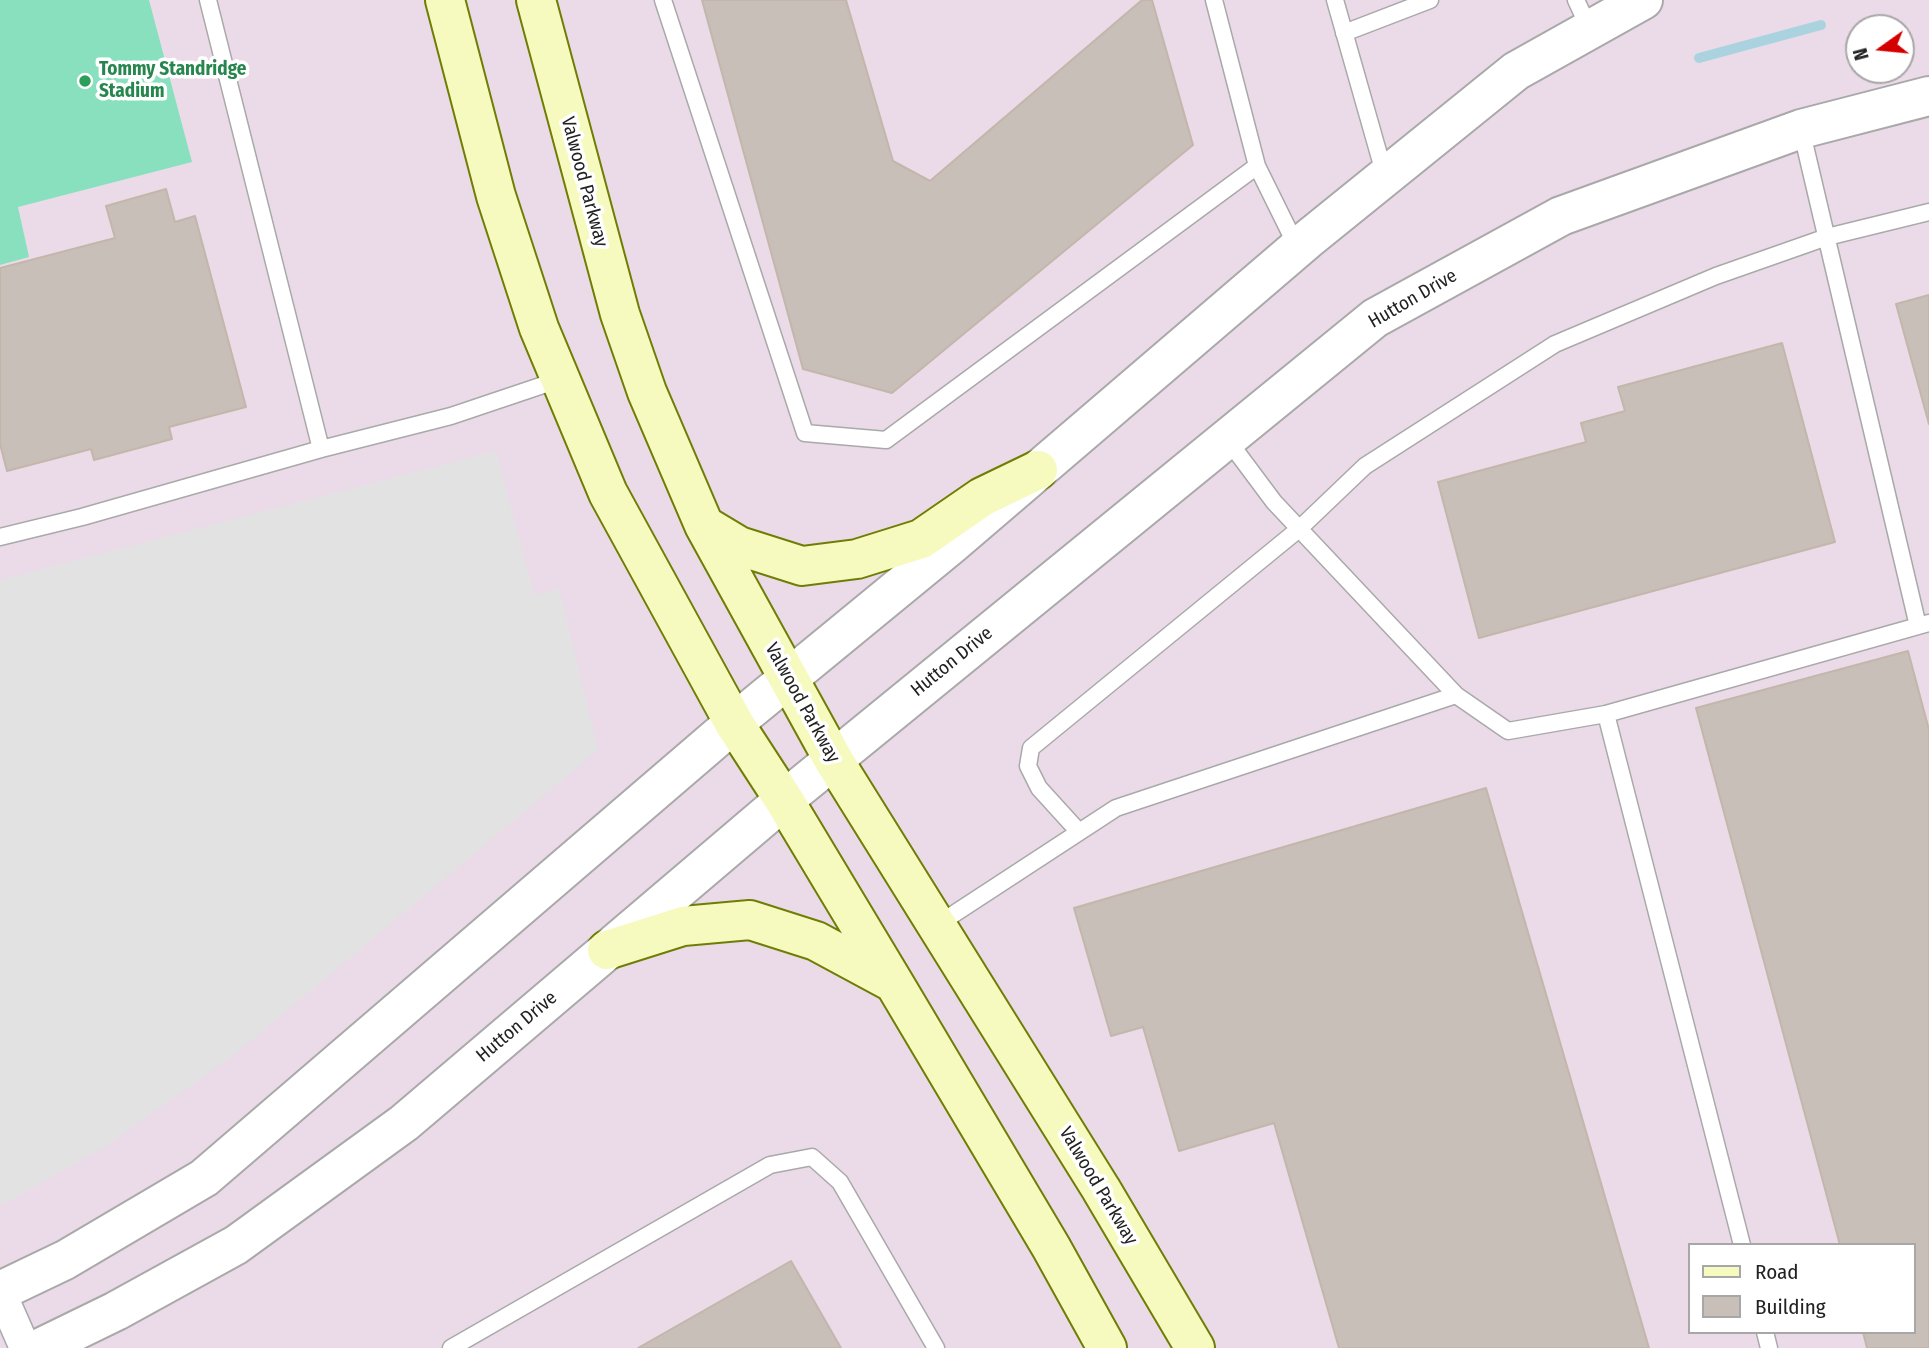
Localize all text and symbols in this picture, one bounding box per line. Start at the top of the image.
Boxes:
north arrow [1845,14,1915,84]
text: N [1849,46,1874,63]
place label: Tommy Standridge Stadium [99,59,246,103]
marker: Tommy Standridge Stadium [77,73,93,89]
street label: Valwood Parkway [556,115,612,249]
street label: Hutton Drive [1365,265,1461,333]
street label: Hutton Drive [907,622,997,702]
street label: Valwood Parkway [760,639,844,767]
street label: Hutton Drive [472,987,562,1067]
street label: Valwood Parkway [1054,1123,1142,1249]
legend [1688,1243,1915,1334]
text: Road [1755,1259,1799,1285]
text: Building [1755,1294,1826,1320]

